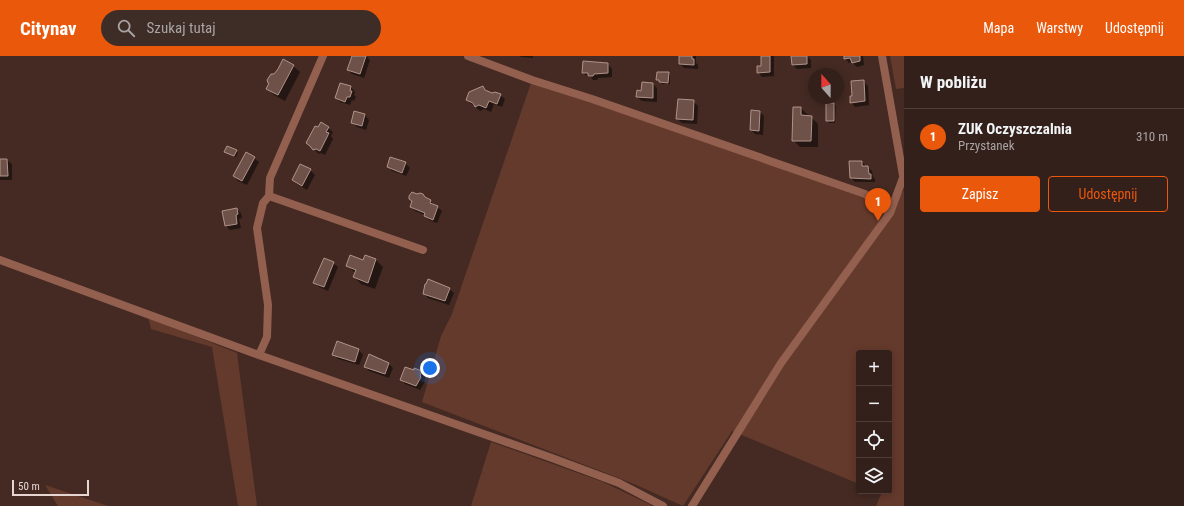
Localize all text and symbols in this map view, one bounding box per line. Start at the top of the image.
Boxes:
search box [101,10,381,46]
text: Citynav [20,17,77,40]
icon: search [115,17,137,39]
text: Szukaj tutaj [147,19,216,37]
text: Mapa [983,20,1014,36]
text: Warstwy [1036,20,1083,36]
text: Udostępnij [1105,20,1164,36]
north arrow [808,68,844,104]
text: W pobliżu [920,72,987,92]
text: ZUK Oczyszczalnia [958,120,1072,138]
text: 1 [930,129,936,144]
text: 310 m [1136,129,1168,144]
text: Przystanek [958,138,1015,153]
button: Zapisz [920,176,1040,212]
button: Udostępnij [1048,176,1168,212]
pin: 1 [865,188,891,221]
map controls [856,350,892,494]
button: + [856,350,892,386]
your location [420,358,440,378]
button: − [856,386,892,422]
button: locate [856,422,892,458]
button: layers [856,458,892,494]
scale bar [12,478,89,497]
text: 50 m [18,480,40,493]

